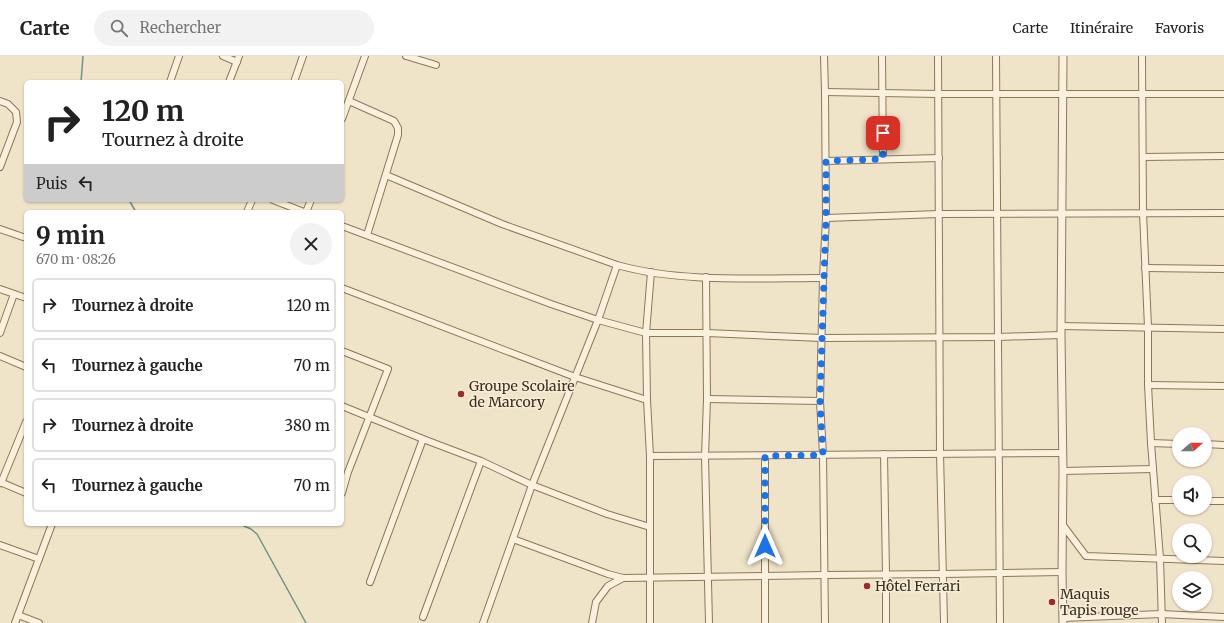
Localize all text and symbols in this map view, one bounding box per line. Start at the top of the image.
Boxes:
search box [94,10,374,46]
text: Carte [20,16,70,40]
icon: search [108,17,130,39]
text: Rechercher [140,18,221,37]
text: Carte [1013,19,1048,37]
text: Itinéraire [1070,19,1133,37]
text: Favoris [1155,19,1204,37]
text: 120 m [102,93,184,129]
icon: right [36,96,88,148]
pin [866,116,900,150]
icon: arrive [872,122,894,144]
text: Tournez à droite [102,128,244,151]
icon: left [75,172,97,194]
text: Puis [36,174,67,193]
text: 9 min [36,220,105,251]
button: close [290,223,332,265]
text: 670 m · 08:26 [36,251,116,268]
icon: right [38,294,60,316]
text: Tournez à droite [72,296,193,315]
text: 120 m [287,296,330,315]
icon: left [38,354,60,376]
text: Tournez à gauche [72,356,203,375]
text: 70 m [294,356,330,375]
place label: Groupe Scolaire de Marcory [469,377,574,411]
marker: Groupe Scolaire de Marcory [456,389,466,399]
icon: right [38,414,60,436]
text: Tournez à droite [72,416,193,435]
text: 380 m [285,416,330,435]
north arrow [1172,427,1212,467]
map controls [1172,427,1212,611]
icon: left [38,474,60,496]
button: sound [1172,475,1212,515]
text: Tournez à gauche [72,476,203,495]
text: 70 m [294,476,330,495]
button: search [1172,523,1212,563]
position arrow [744,525,786,567]
button: layers [1172,571,1212,611]
place label: Hôtel Ferrari [875,577,961,595]
marker: Hôtel Ferrari [862,581,872,591]
place label: Maquis Tapis rouge [1060,585,1138,619]
marker: Maquis Tapis rouge [1047,597,1057,607]

